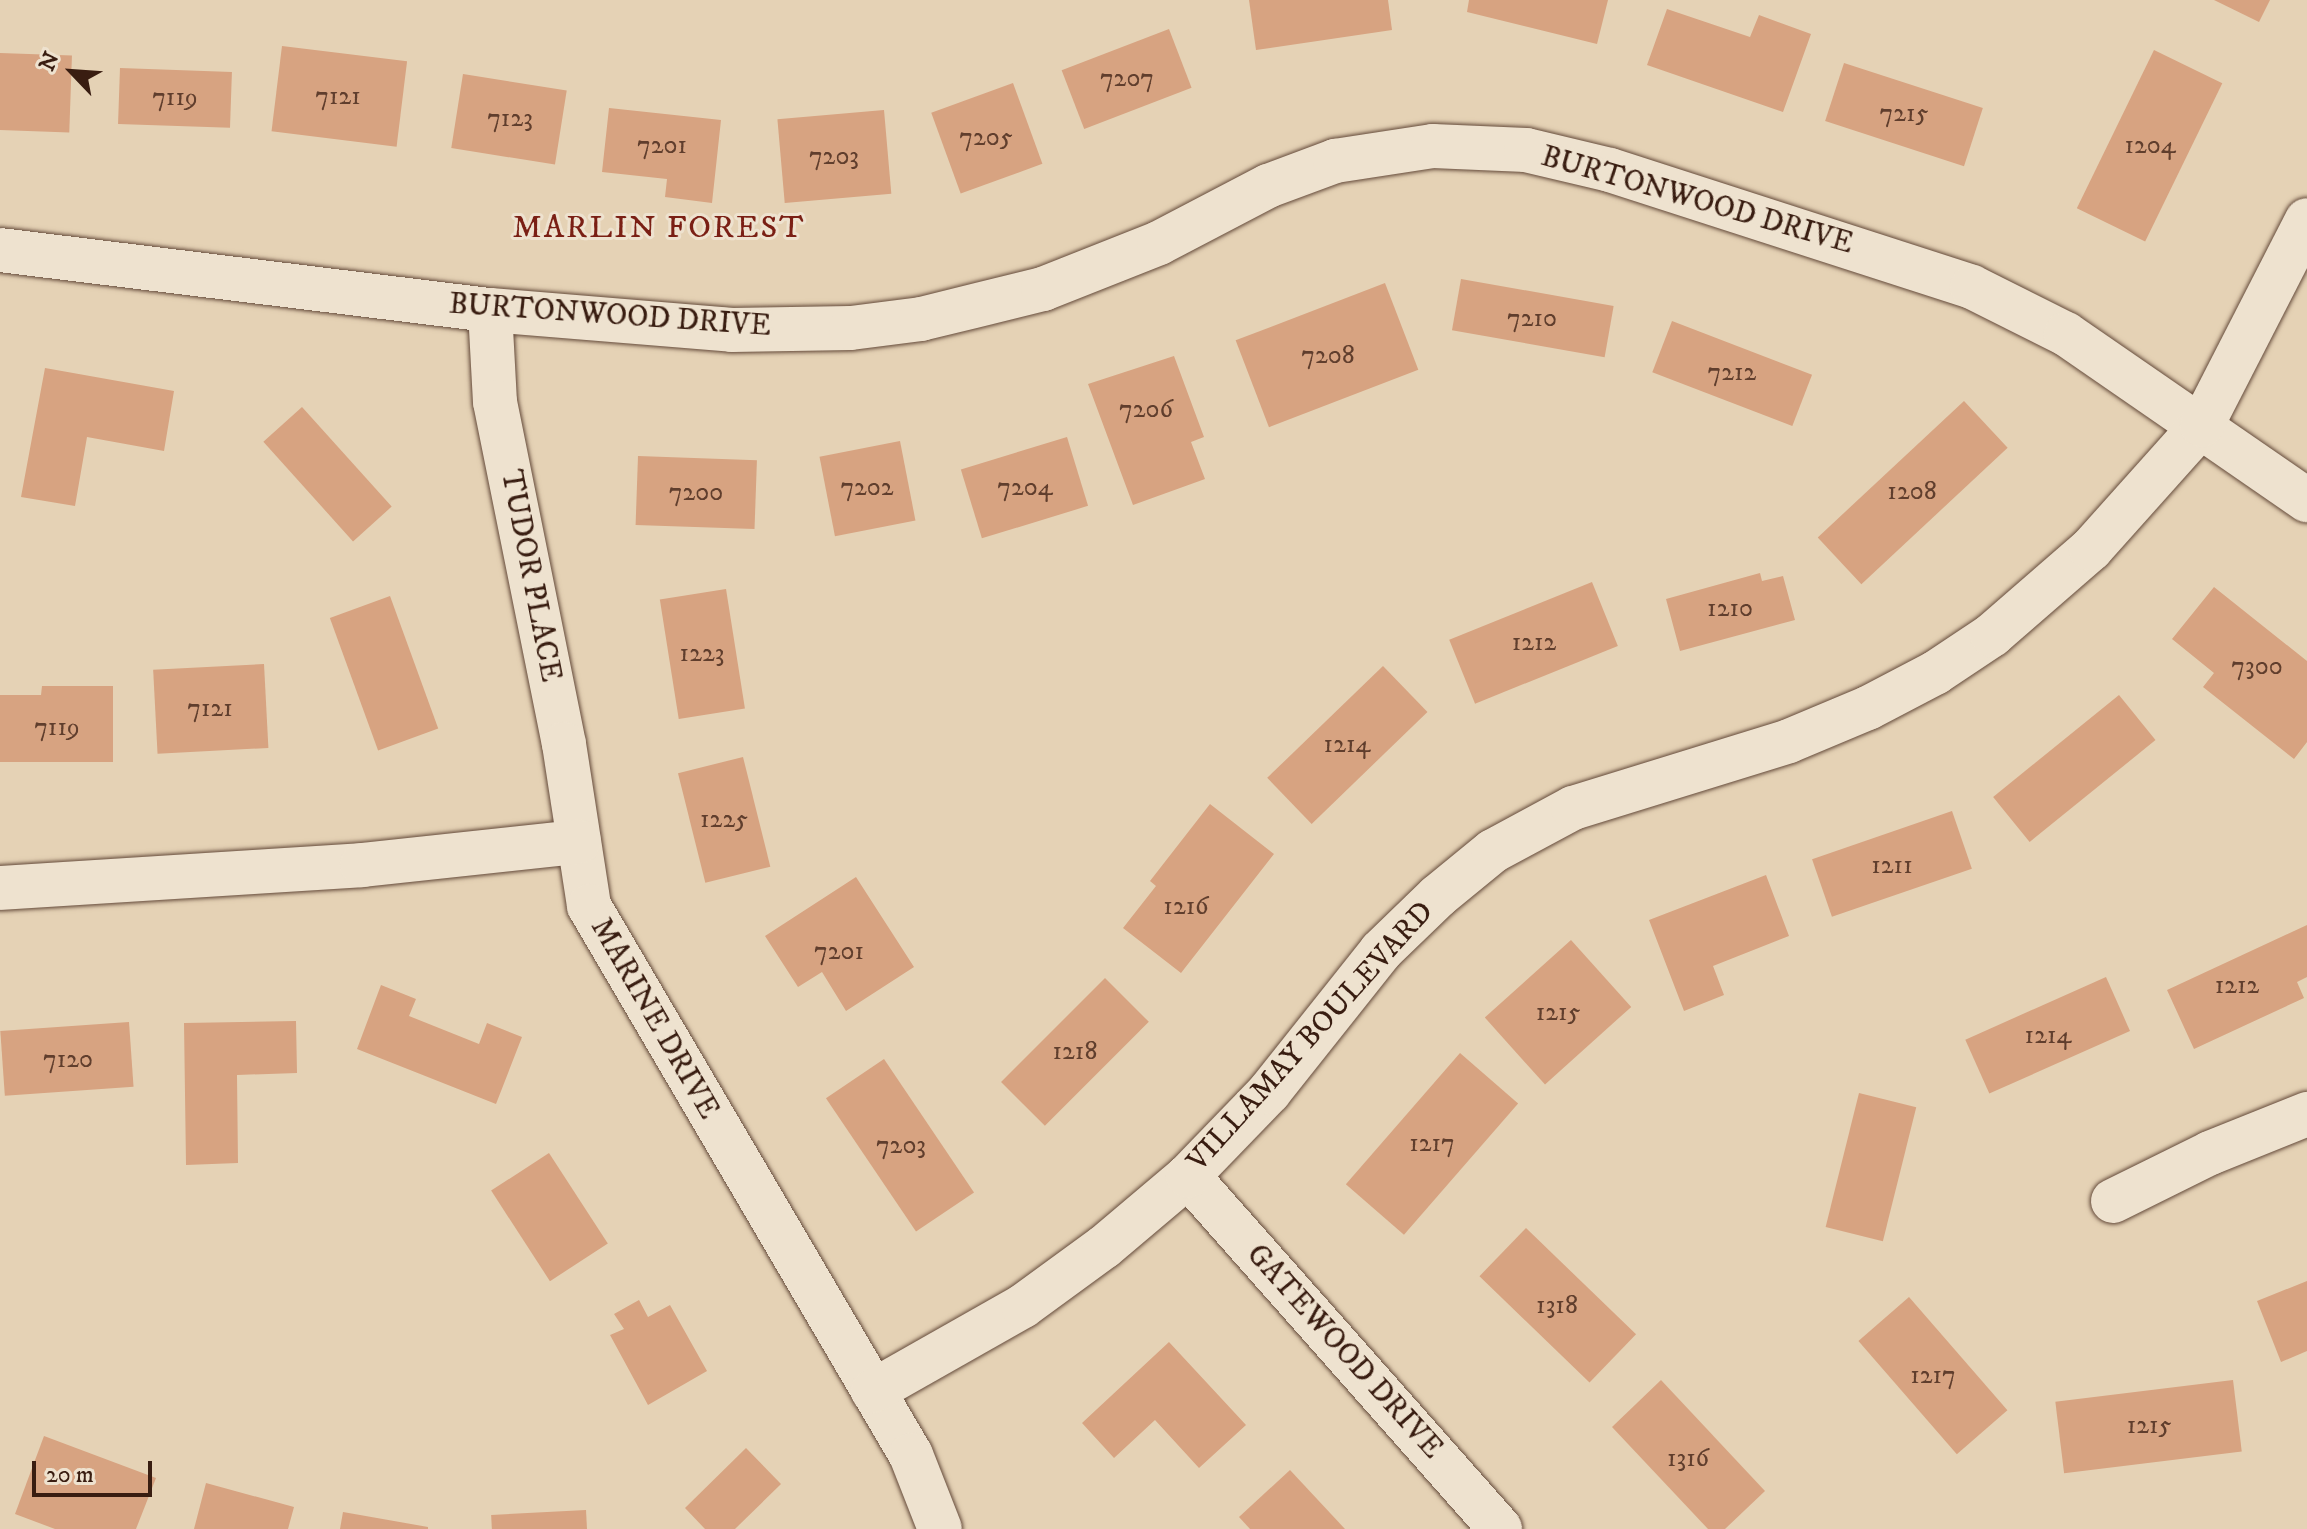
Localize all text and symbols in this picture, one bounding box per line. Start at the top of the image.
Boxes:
north arrow [32,32,112,112]
text: N [34,48,66,76]
house number: 7207 [1100,63,1154,95]
house number: 7121 [315,81,361,113]
house number: 7119 [152,82,198,114]
house number: 7215 [1880,98,1928,130]
house number: 7123 [487,103,533,135]
house number: 7205 [959,122,1013,154]
house number: 7201 [637,130,687,162]
house number: 1204 [2124,130,2176,162]
street label: BURTONWOOD DRIVE [1537,139,1857,263]
house number: 7203 [809,141,859,173]
district label: MARLIN FOREST [512,209,806,247]
street label: BURTONWOOD DRIVE [448,287,772,345]
house number: 7210 [1507,303,1557,335]
house number: 7208 [1301,340,1355,372]
house number: 7212 [1708,357,1756,389]
house number: 7206 [1119,394,1173,426]
street label: TUDOR PLACE [492,467,568,685]
house number: 7202 [840,472,894,504]
house number: 7204 [997,472,1053,504]
house number: 1208 [1887,476,1937,508]
house number: 7200 [669,477,723,509]
house number: 1210 [1707,593,1753,625]
house number: 1212 [1512,627,1556,659]
house number: 1223 [680,638,724,670]
house number: 7300 [2231,651,2283,683]
house number: 7121 [187,693,233,725]
house number: 7119 [34,712,80,744]
house number: 1214 [1324,729,1370,761]
house number: 1225 [700,804,748,836]
house number: 1211 [1871,850,1913,882]
house number: 1216 [1163,891,1209,923]
street label: VILLAMAY BOULEVARD [1180,895,1442,1179]
street label: MARINE DRIVE [582,912,726,1126]
house number: 7201 [814,936,864,968]
house number: 1212 [2215,970,2259,1002]
house number: 1215 [1536,997,1580,1029]
house number: 1214 [2025,1020,2071,1052]
house number: 1218 [1053,1036,1097,1068]
house number: 7120 [43,1044,93,1076]
house number: 1217 [1409,1128,1455,1160]
house number: 7203 [876,1130,926,1162]
street label: GATEWOOD DRIVE [1238,1237,1450,1467]
house number: 1318 [1536,1290,1578,1322]
house number: 1217 [1910,1360,1956,1392]
house number: 1215 [2127,1410,2171,1442]
house number: 1316 [1667,1443,1709,1475]
scale bar [36,1445,156,1495]
text: 20 m [46,1460,94,1490]

